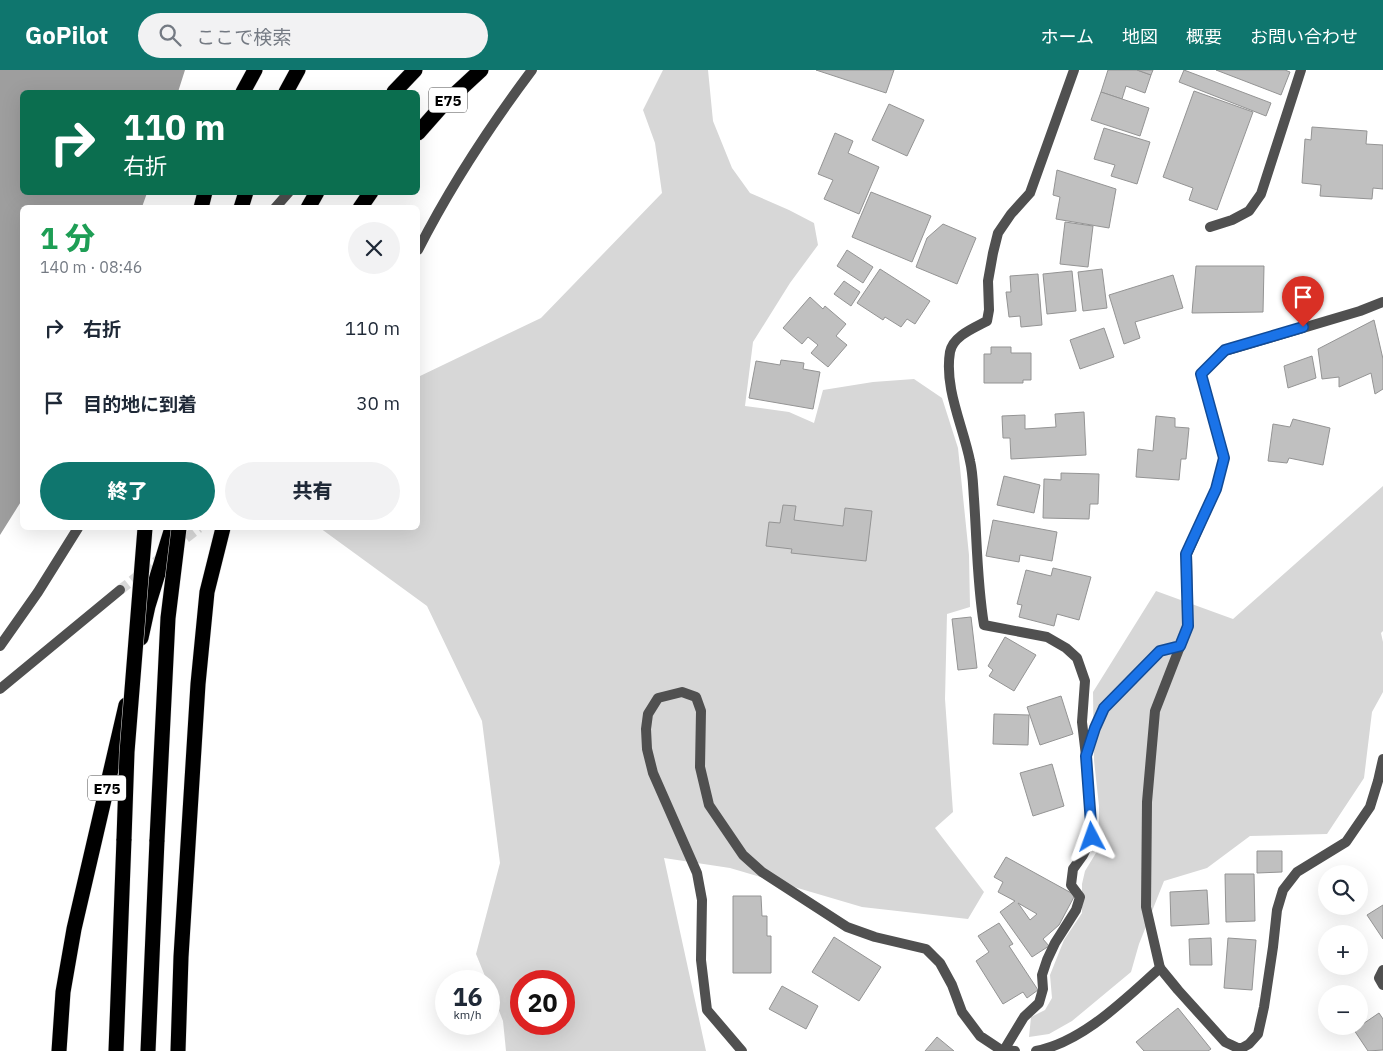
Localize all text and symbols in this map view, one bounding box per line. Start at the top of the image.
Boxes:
search box [138,13,488,58]
text: GoPilot [25,19,108,51]
icon: search [156,21,184,49]
text: ここで検索 [196,25,291,49]
text: ホーム [1041,25,1094,48]
text: 地図 [1122,25,1158,48]
text: 概要 [1186,25,1222,48]
text: お問い合わせ [1250,25,1358,48]
road number: E75 [429,88,467,112]
text: 110 m [123,104,226,150]
icon: right [40,110,105,175]
text: 右折 [123,151,167,180]
text: 1 分 [40,218,95,257]
button: close [348,222,400,274]
text: 140 m · 08:46 [40,257,142,277]
pin [1282,276,1324,327]
icon: arrive [1289,283,1317,311]
icon: right [40,314,68,342]
text: 110 m [345,316,400,340]
text: 右折 [83,317,121,341]
icon: arrive [40,389,68,417]
text: 30 m [356,391,400,415]
text: 目的地に到着 [83,392,197,416]
button: 終了 [40,462,215,520]
button: 共有 [225,462,400,520]
road number: E75 [88,776,126,800]
position arrow [1065,810,1117,862]
map controls [1318,865,1368,1035]
button: search [1318,865,1368,915]
button: + [1318,925,1368,975]
speed limit sign: 20 [510,970,575,1035]
text: 16 [452,980,483,1013]
button: − [1318,985,1368,1035]
text: km/h [453,1007,482,1022]

